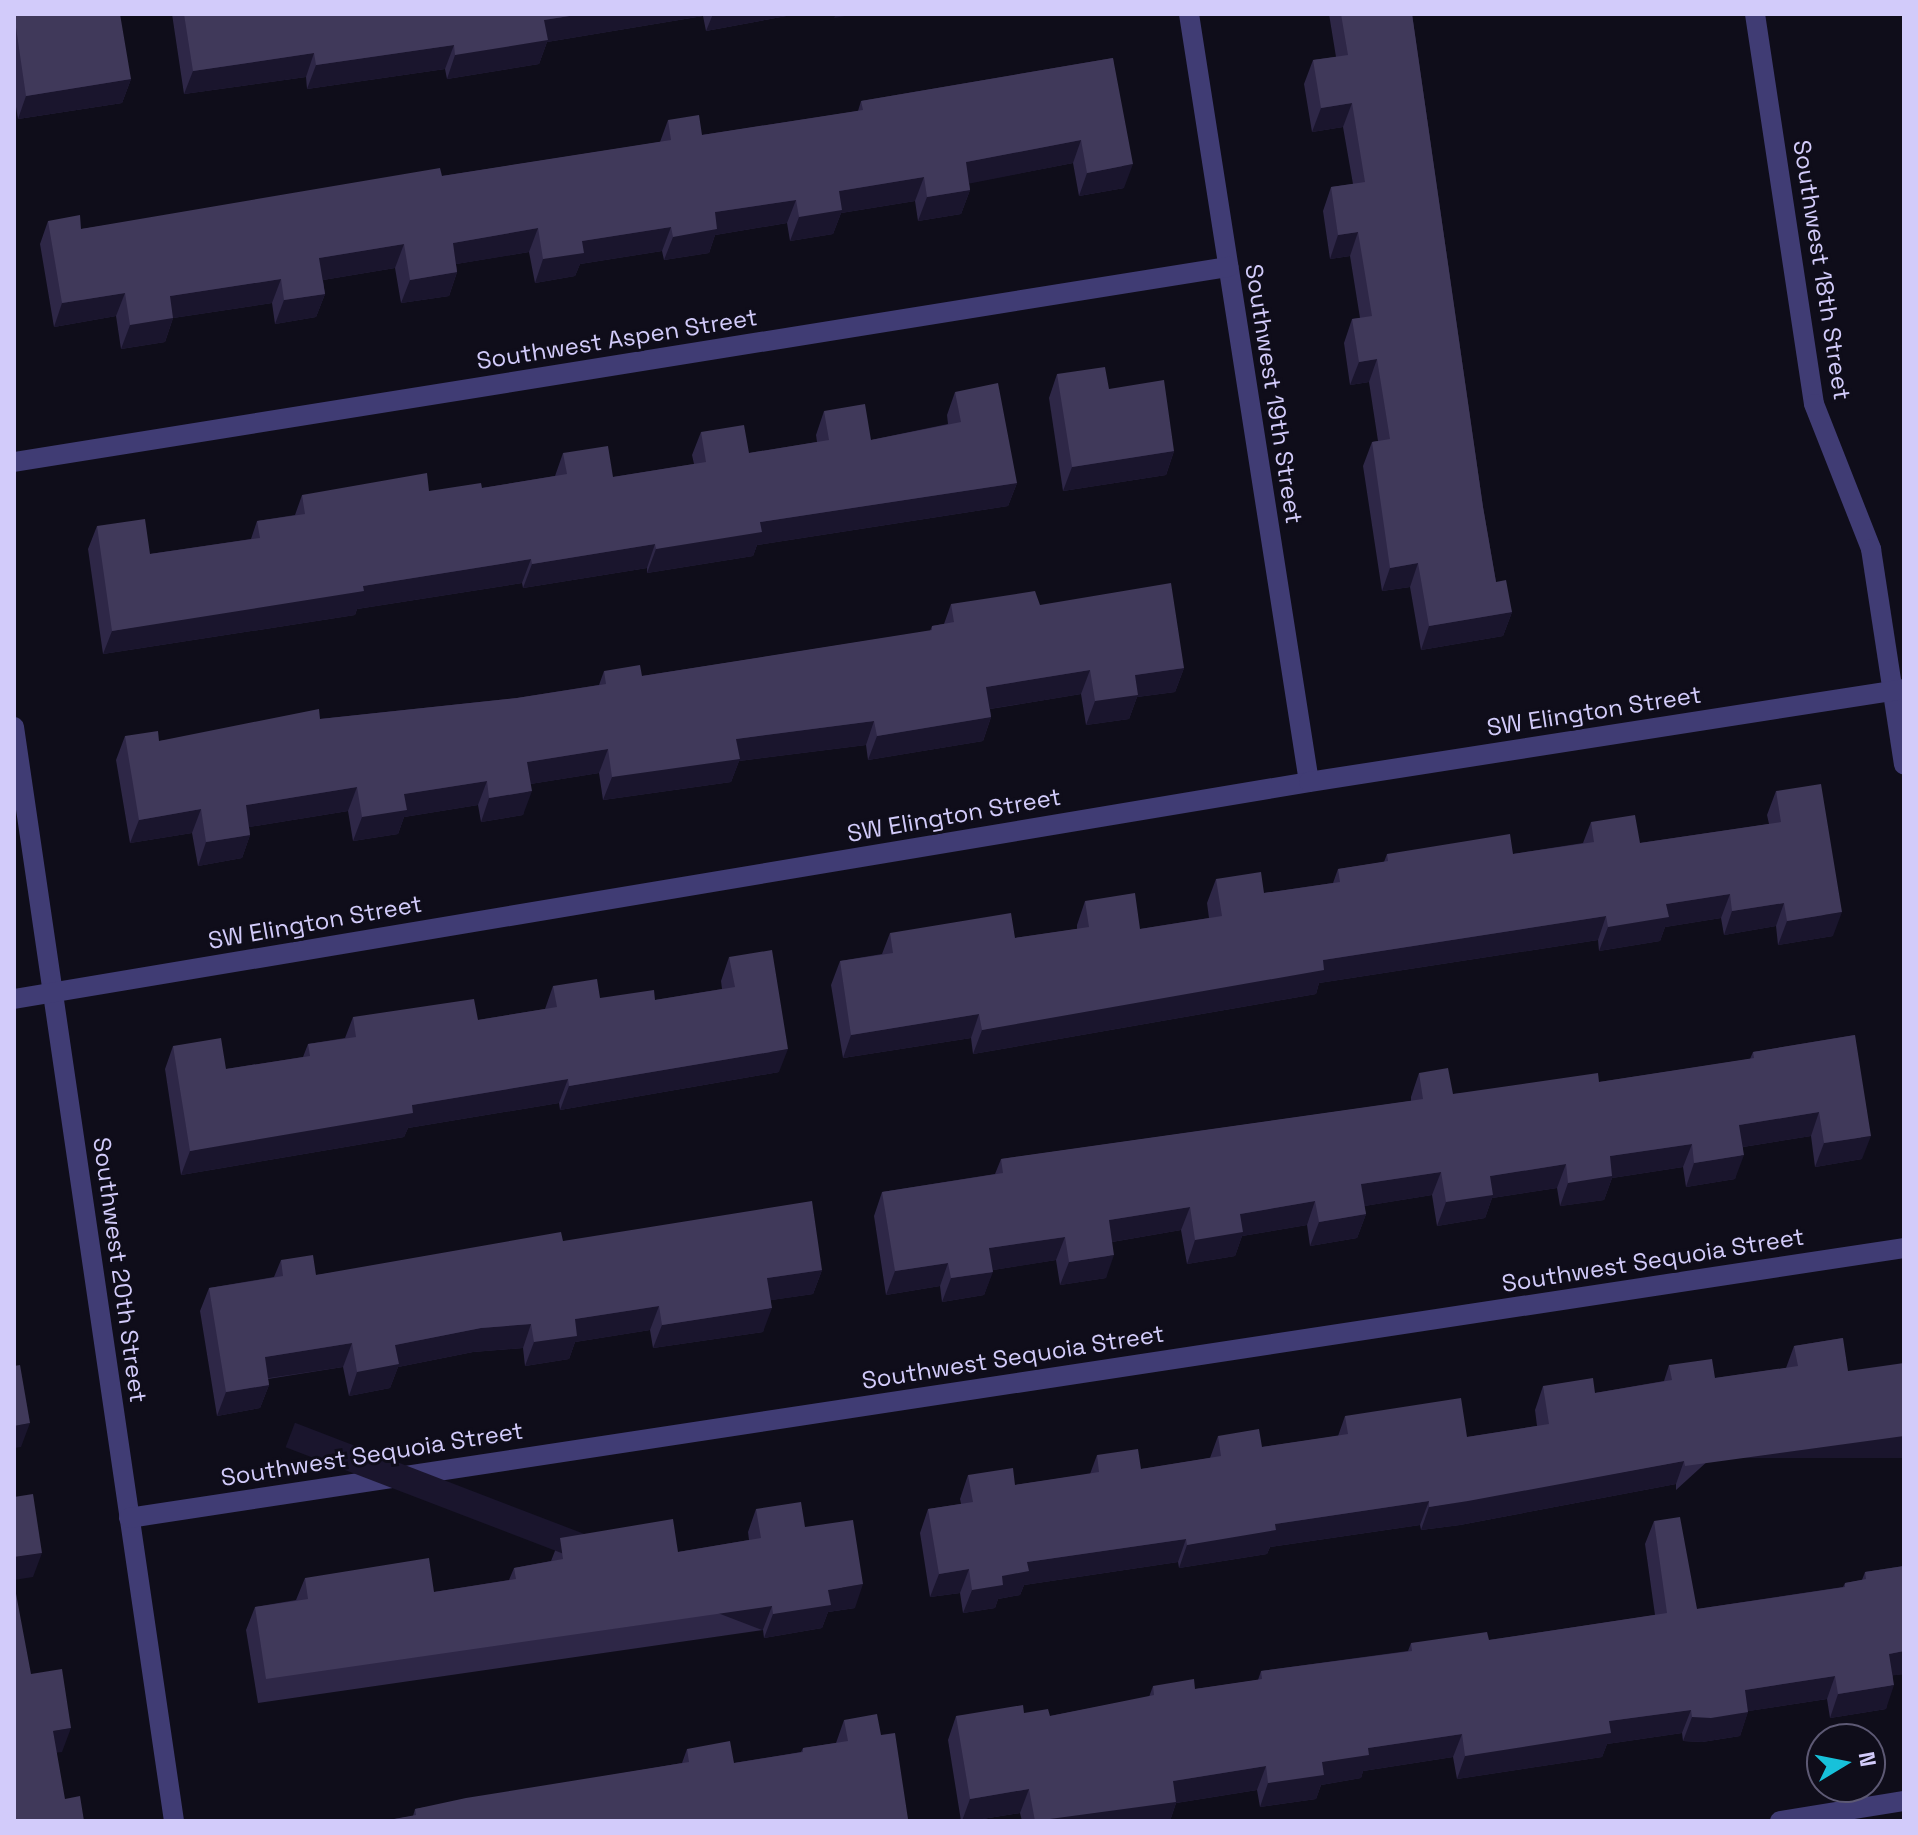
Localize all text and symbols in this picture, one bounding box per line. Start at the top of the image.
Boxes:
street label: Southwest 18th Street [1787,138,1857,402]
street label: Southwest 19th Street [1239,262,1309,526]
street label: Southwest Aspen Street [474,303,760,375]
street label: SW Elington Street [1485,680,1703,742]
street label: SW Elington Street [845,782,1063,848]
street label: SW Elington Street [206,889,424,955]
street label: Southwest 20th Street [87,1135,153,1405]
street label: Southwest Sequoia Street [1500,1222,1806,1298]
street label: Southwest Sequoia Street [860,1319,1166,1395]
street label: Southwest Sequoia Street [219,1416,525,1492]
north arrow [1806,1723,1886,1803]
text: N [1853,1749,1883,1769]

